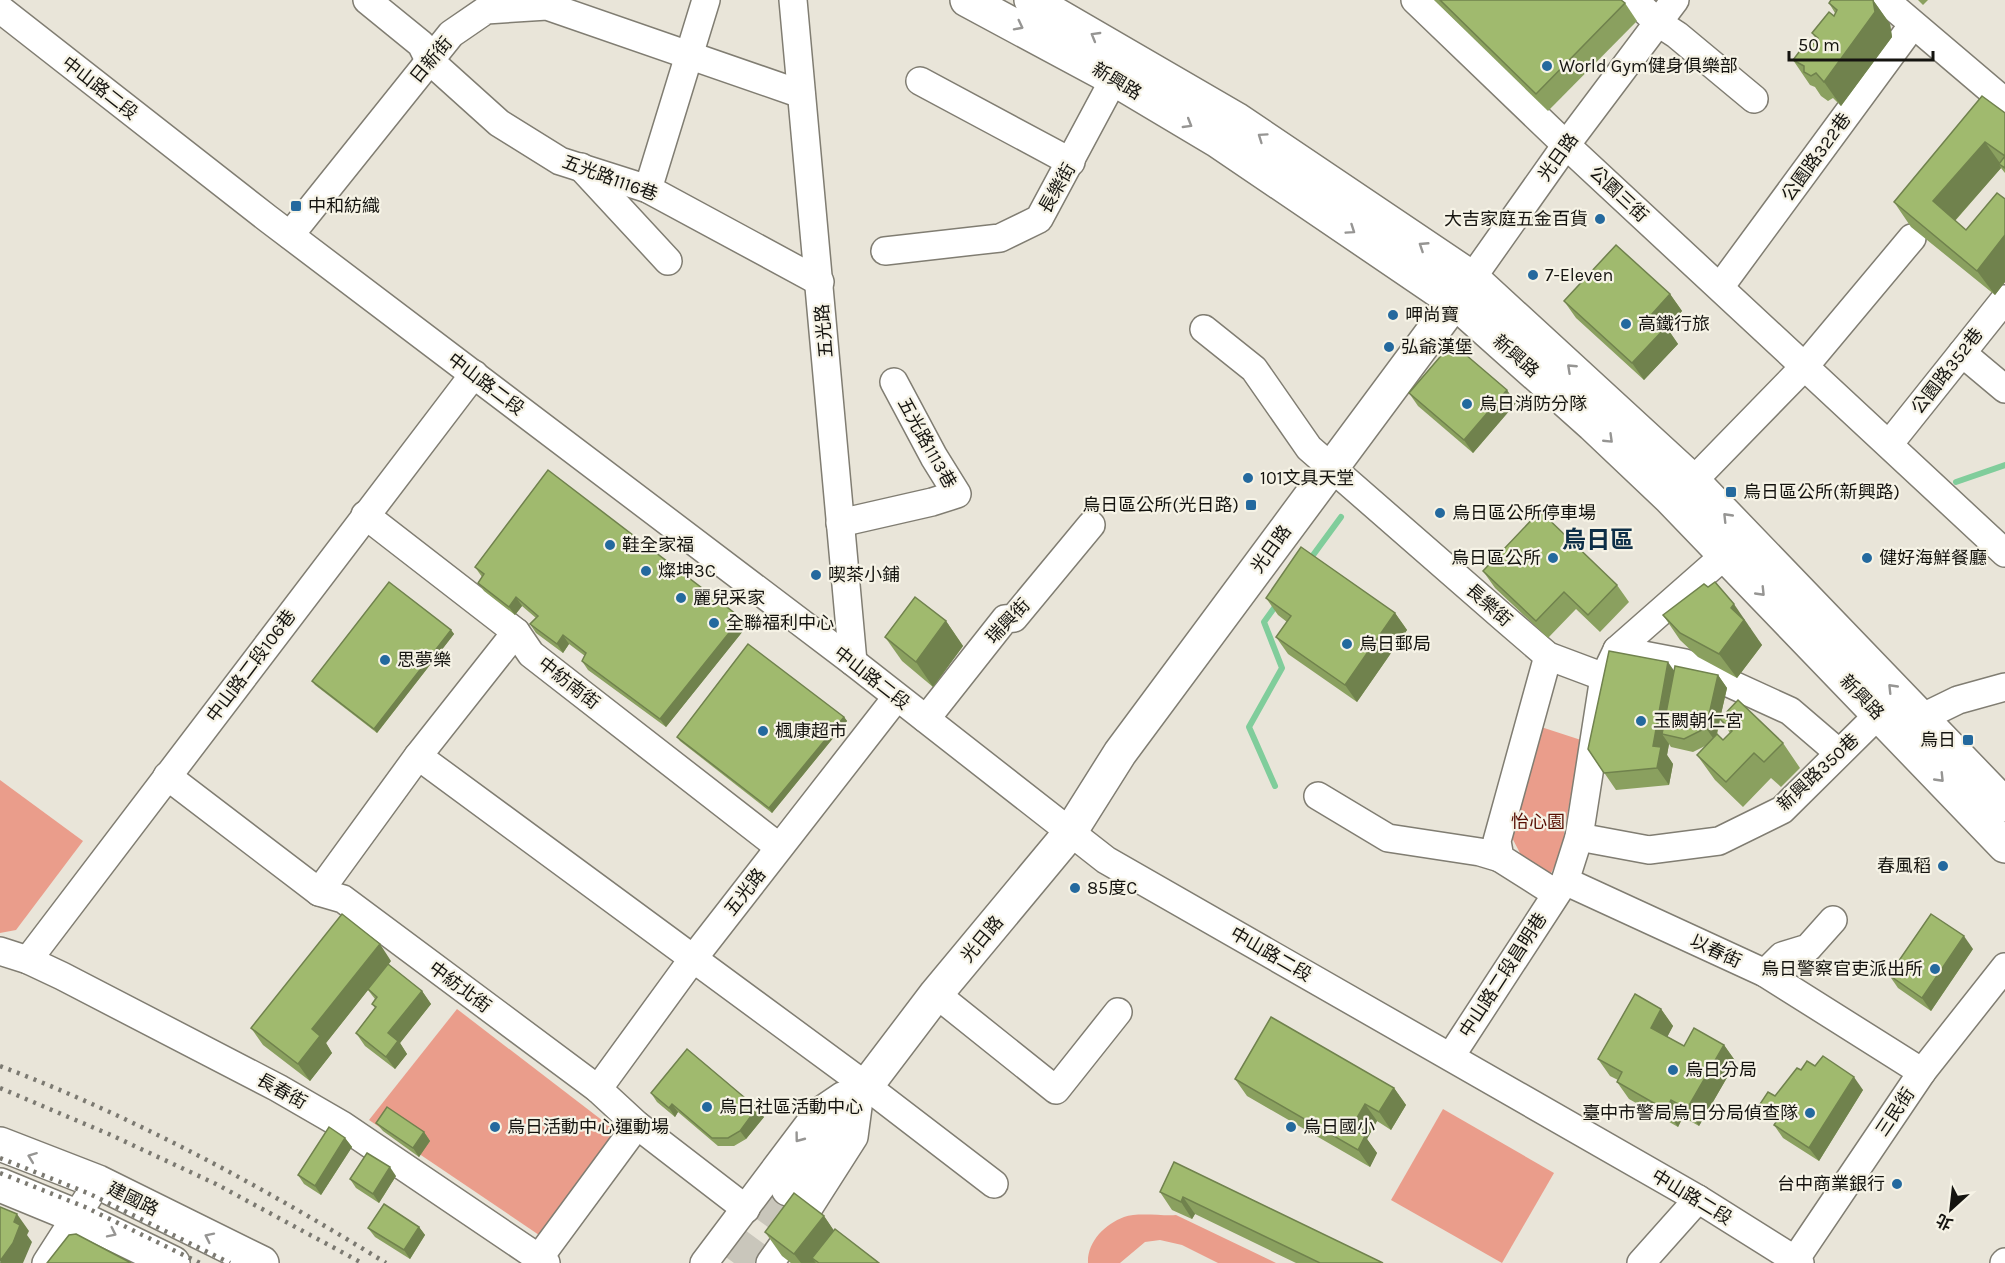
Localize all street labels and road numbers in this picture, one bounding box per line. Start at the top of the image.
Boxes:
street label: 日新街 [405,32,457,88]
street label: 中山路二段 [58,52,142,124]
street label: 新興路 [1088,58,1146,104]
street label: 公園路322巷 [1777,109,1855,205]
street label: 光日路 [1533,129,1583,185]
street label: 五光路1116巷 [559,151,661,205]
street label: 長樂街 [1034,159,1080,217]
street label: 公園三街 [1585,161,1653,227]
street label: 五光路 [811,303,837,359]
street label: 公園路352巷 [1907,324,1987,418]
street label: 新興路 [1488,330,1544,382]
street label: 中山路二段 [443,348,529,420]
street label: 五光路1113巷 [893,394,961,492]
street label: 光日路 [1246,521,1296,577]
street label: 長樂街 [1461,579,1517,631]
street label: 瑞興街 [981,594,1035,648]
street label: 中山路二段106巷 [202,605,300,727]
street label: 中山路二段 [830,642,914,714]
street label: 中紡南街 [534,652,604,714]
street label: 新興路 [1835,670,1889,724]
street label: 新興路350巷 [1773,729,1863,815]
street label: 五光路 [720,864,770,920]
street label: 中山路二段昌明巷 [1455,909,1551,1041]
street label: 光日路 [956,911,1008,967]
street label: 中山路二段 [1227,922,1315,986]
street label: 以春街 [1687,930,1745,972]
street label: 中紡北街 [425,957,495,1017]
street label: 長春街 [253,1068,311,1114]
street label: 三民街 [1871,1083,1919,1141]
street label: 中山路二段 [1648,1164,1736,1230]
street label: 建國路 [104,1177,162,1221]

